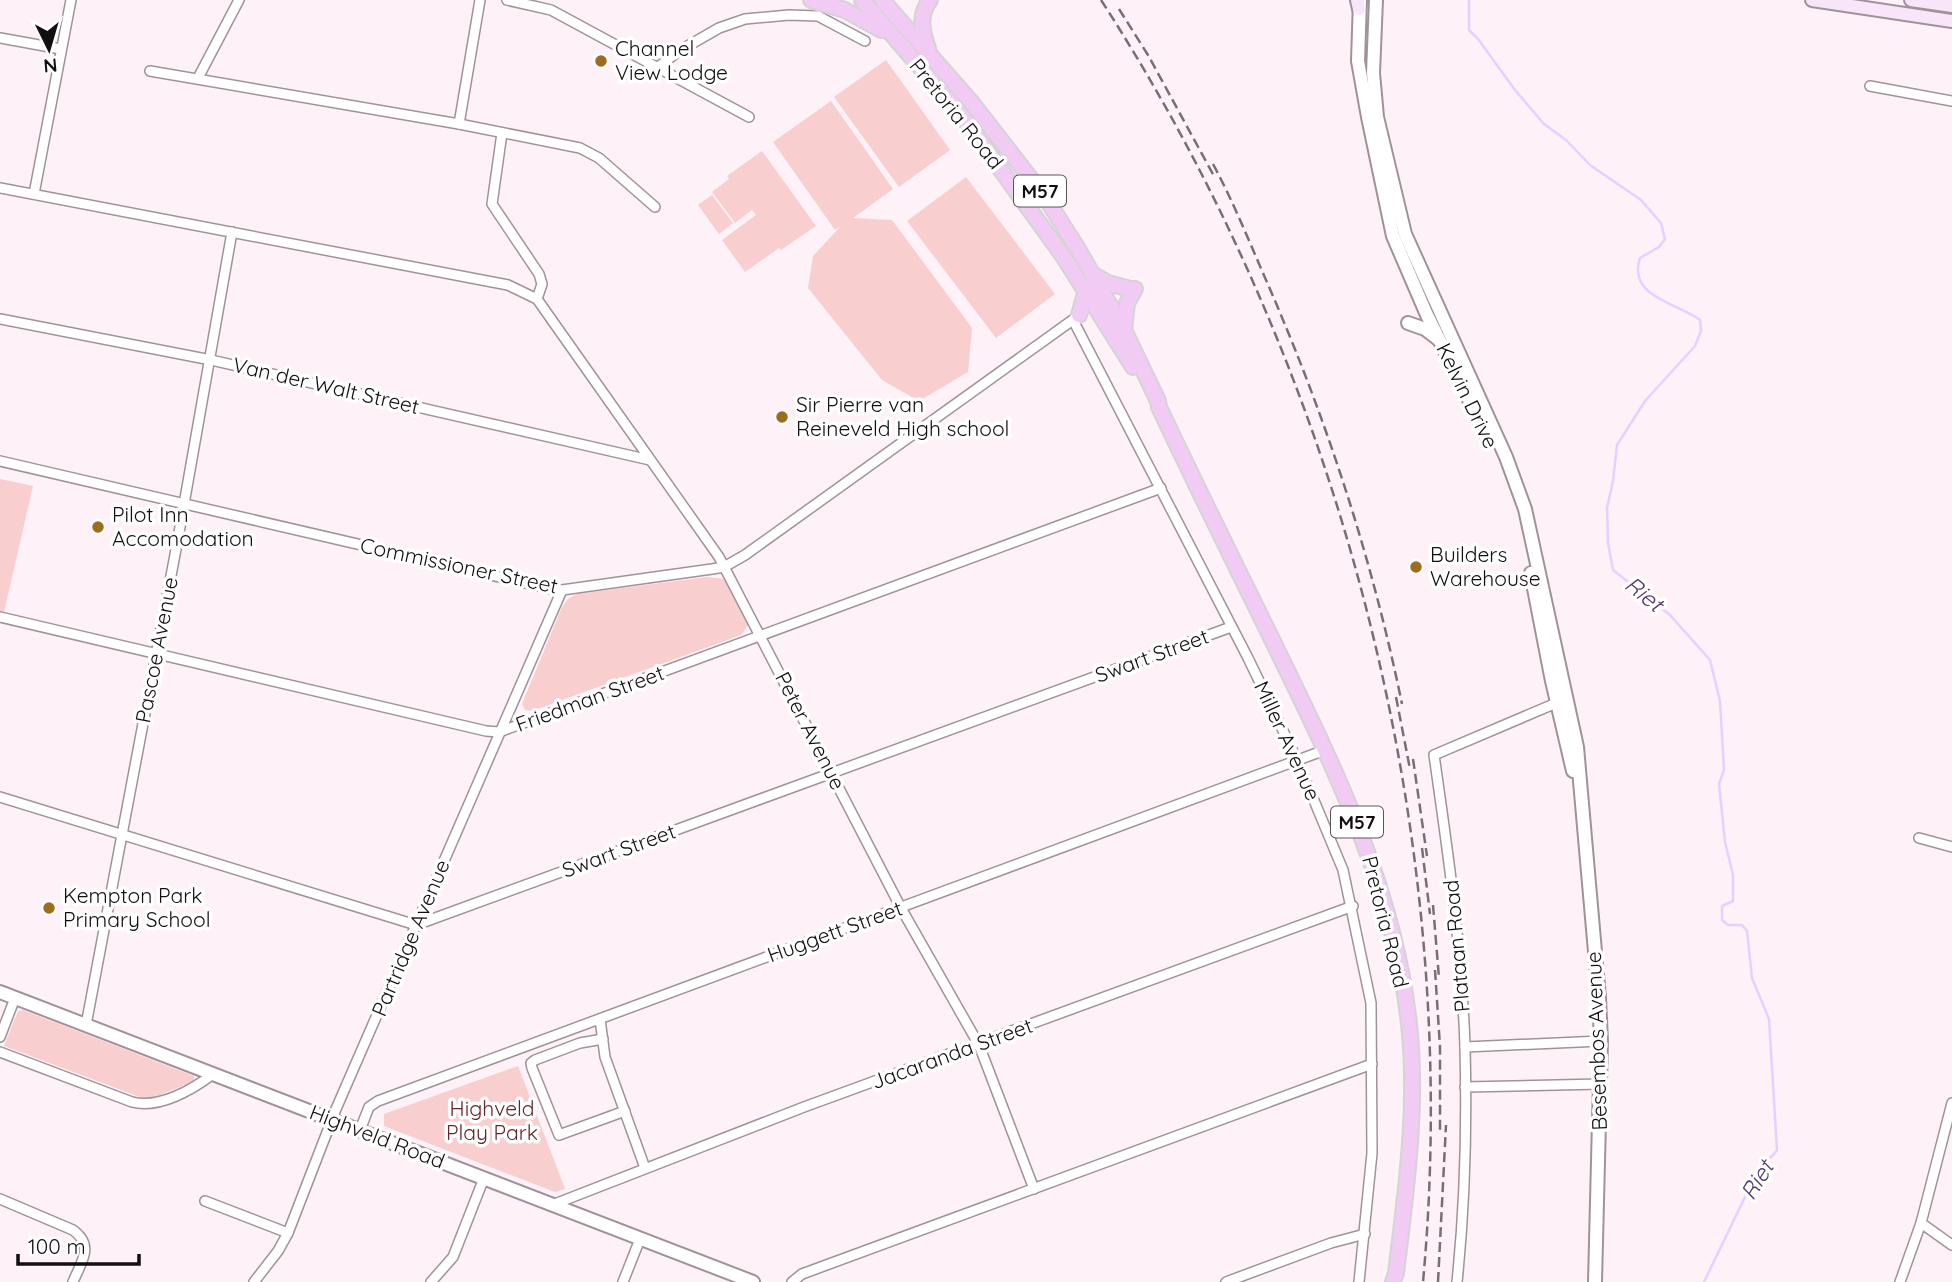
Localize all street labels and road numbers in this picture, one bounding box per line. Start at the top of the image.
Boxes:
street label: Pretoria Road [904,53,1009,174]
road number: M57 [1014,176,1066,206]
street label: Kelvin Drive [1431,339,1505,452]
street label: Van der Walt Street [230,351,422,419]
street label: Commissioner Street [358,531,560,599]
street label: Pascoe Avenue [129,575,183,725]
street label: Swart Street [1091,623,1212,688]
street label: Friedman Street [512,659,667,737]
street label: Peter Avenue [770,667,852,794]
street label: Miller Avenue [1249,677,1327,804]
road number: M57 [1331,806,1383,838]
street label: Swart Street [558,818,679,883]
street label: Pretoria Road [1357,853,1415,990]
street label: Partridge Avenue [365,855,455,1020]
street label: Plataan Road [1437,879,1475,1013]
street label: Huggett Street [764,895,906,968]
street label: Besembos Avenue [1580,951,1612,1131]
street label: Jacaranda Street [868,1012,1036,1094]
street label: Highveld Road [306,1098,449,1174]

